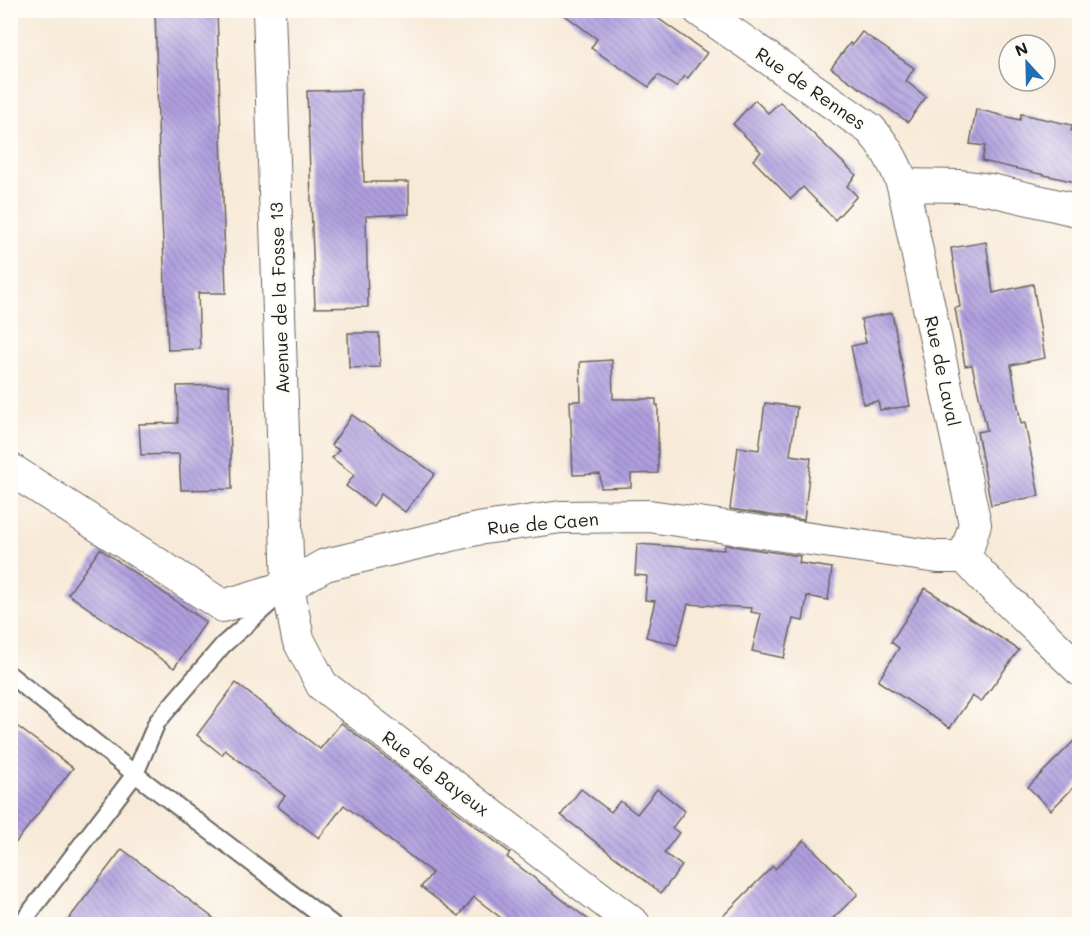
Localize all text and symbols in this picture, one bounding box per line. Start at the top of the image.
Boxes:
north arrow [997,33,1057,93]
text: N [1012,37,1031,61]
street label: Rue de Rennes [751,41,871,135]
street label: Avenue de la Fosse 13 [264,202,294,394]
street label: Rue de Laval [920,313,966,429]
street label: Rue de Caen [486,506,600,540]
street label: Rue de Bayeux [377,725,495,821]

